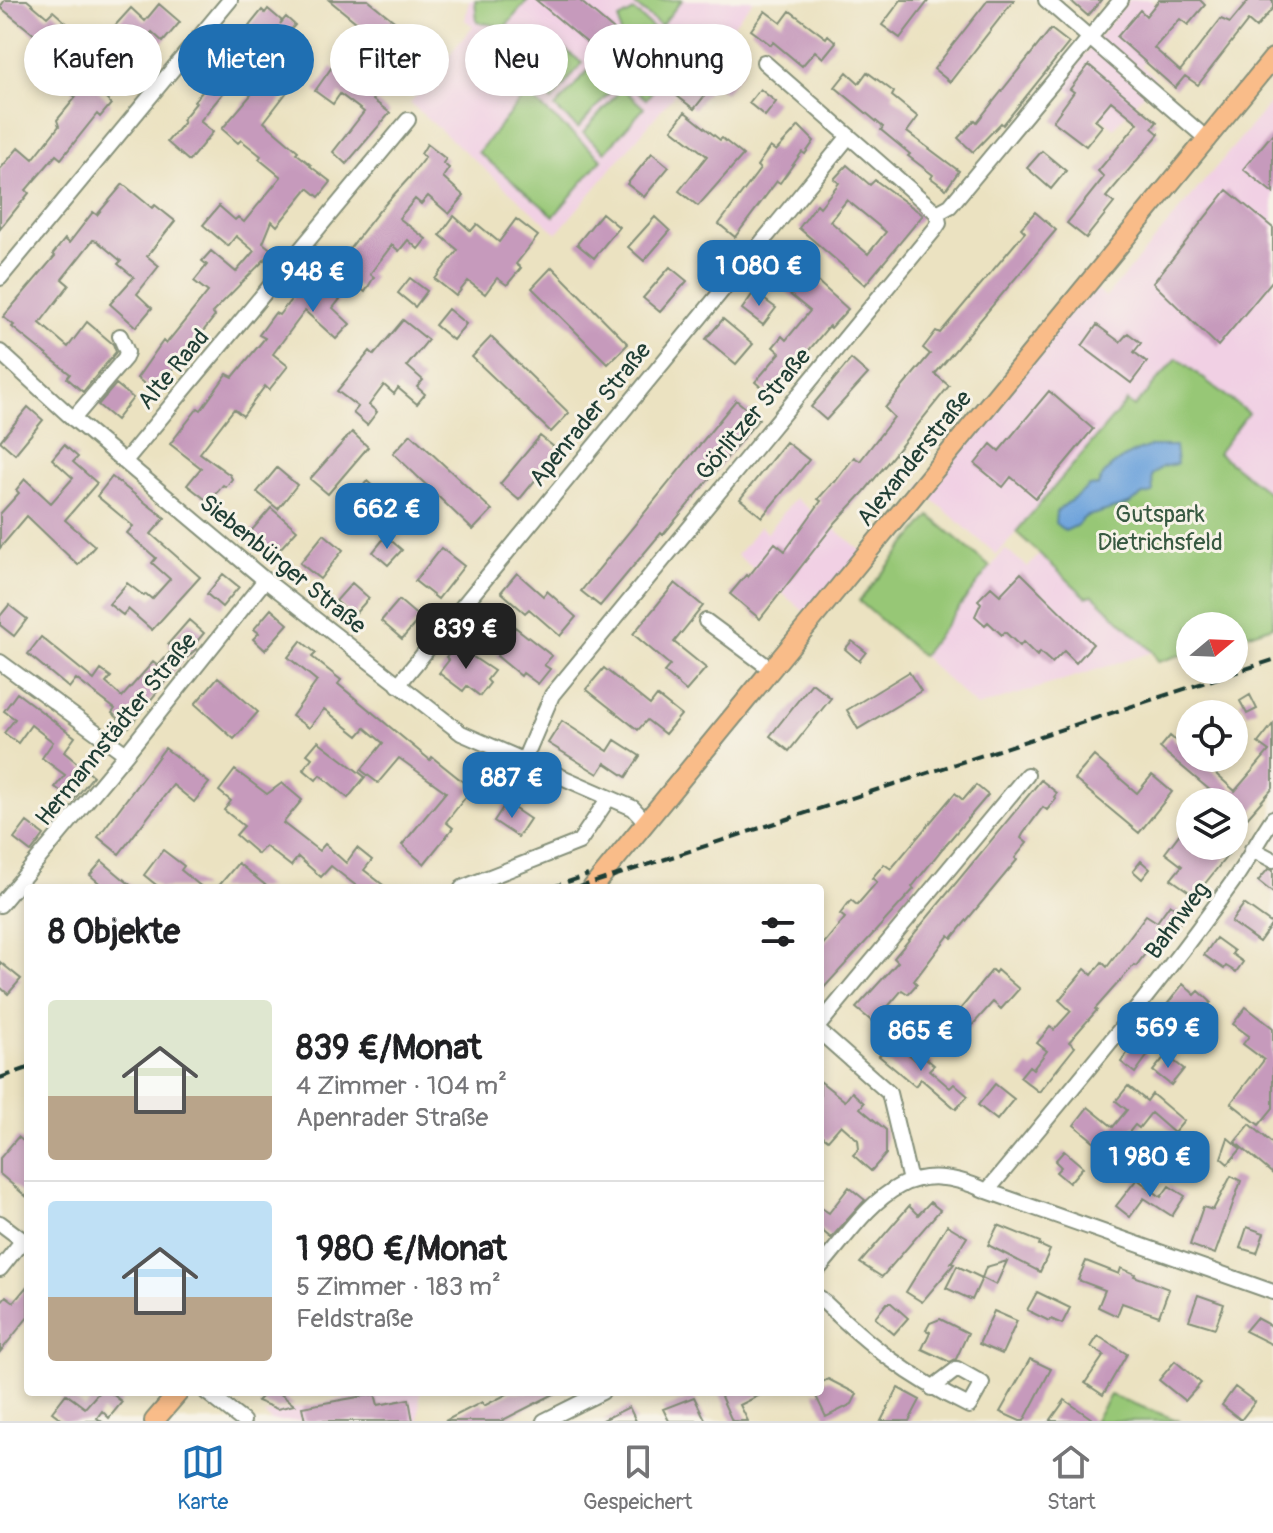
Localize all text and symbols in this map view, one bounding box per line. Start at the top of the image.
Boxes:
chip: Kaufen [24,24,162,96]
chip: Mieten [178,24,314,96]
chip: Filter [330,24,449,96]
chip: Neu [465,24,568,96]
chip: Wohnung [584,24,752,96]
pin: 1 080 € [685,240,833,308]
pin: 948 € [257,246,369,314]
text: 1 080 € [715,250,803,282]
text: 948 € [281,256,345,288]
street label: Alte Raad [131,323,215,415]
street label: Apenrader Straße [523,336,658,492]
street label: Görlitzer Straße [690,342,817,486]
street label: Alexanderstraße [851,384,978,532]
pin: 662 € [331,483,443,551]
street label: Siebenbürger Straße [194,488,372,640]
text: 662 € [353,493,421,525]
park label: Gutspark Dietrichsfeld [1097,500,1223,557]
pin: 839 € [410,603,522,671]
north arrow [1176,612,1248,684]
map controls [1176,612,1248,860]
text: 839 € [434,613,498,645]
street label: Hermannstädter Straße [30,627,203,832]
button: locate [1176,700,1248,772]
pin: 887 € [456,752,568,820]
text: 887 € [481,762,543,794]
button: layers [1176,788,1248,860]
street label: Bahnweg [1139,876,1216,965]
icon: filters [756,910,800,954]
text: 8 Objekte [48,911,180,954]
pin: 569 € [1112,1002,1224,1070]
pin: 865 € [865,1005,977,1073]
text: 569 € [1135,1012,1201,1044]
text: 865 € [888,1015,954,1047]
text: 839 €/Monat [296,1027,482,1070]
icon: home [112,1032,208,1128]
text: 4 Zimmer · 104 m² [296,1070,507,1102]
text: Apenrader Straße [296,1102,488,1134]
pin: 1 980 € [1076,1131,1224,1199]
text: 1 980 € [1109,1141,1191,1173]
text: 1 980 €/Monat [296,1228,507,1271]
icon: home [112,1233,208,1329]
text: 5 Zimmer · 183 m² [296,1271,501,1303]
text: Feldstraße [296,1303,413,1335]
tab: Karte [177,1440,228,1516]
tab: Gespeichert [583,1440,692,1516]
tab: Start [1047,1440,1096,1516]

